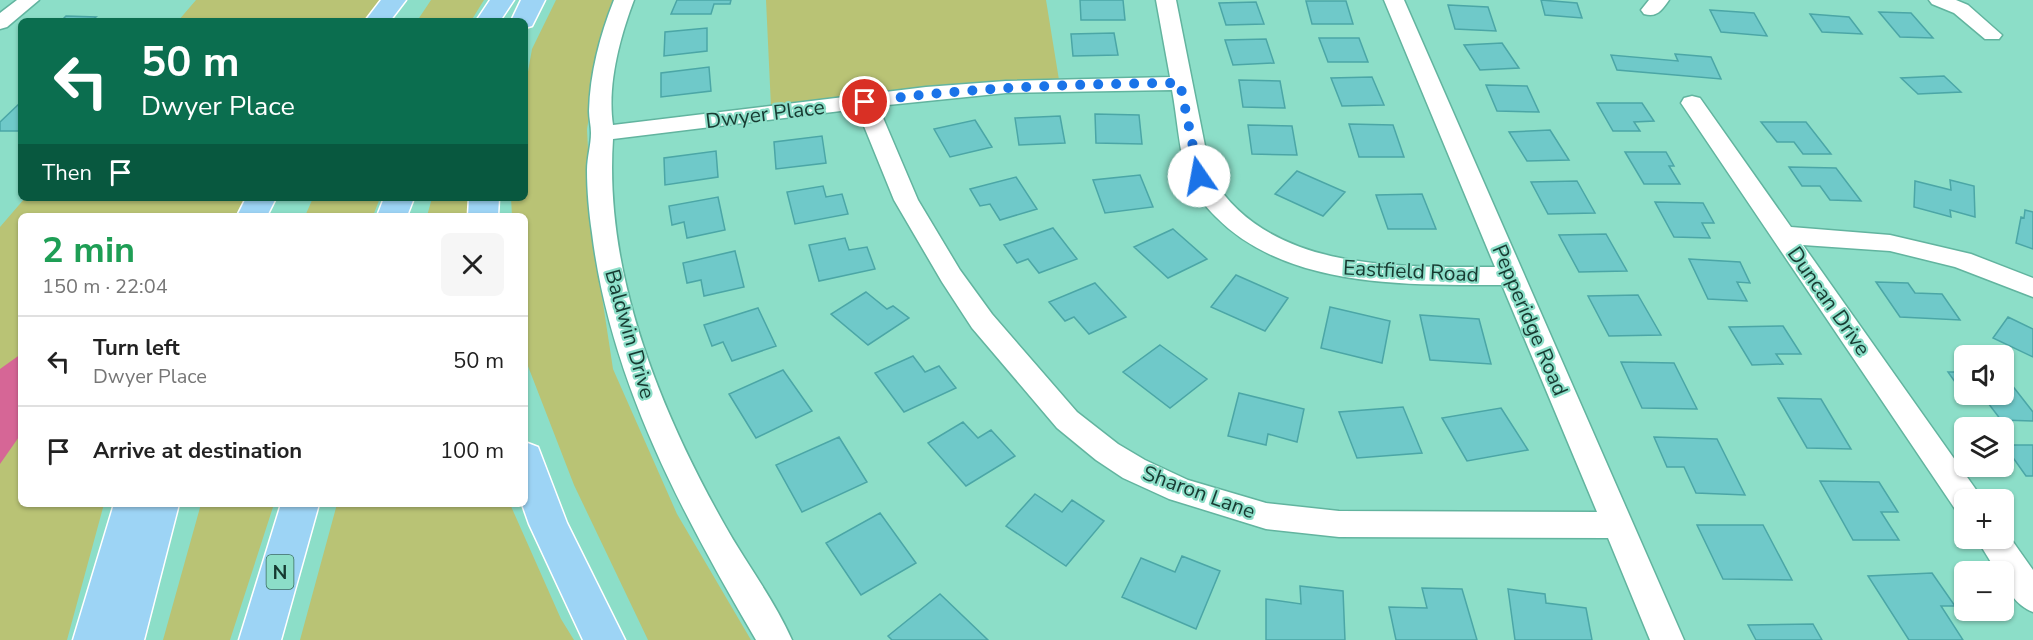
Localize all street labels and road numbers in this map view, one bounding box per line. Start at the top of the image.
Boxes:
street label: Dwyer Place [704,93,826,135]
street label: Pepperidge Road [1485,240,1575,400]
street label: Duncan Drive [1781,241,1877,361]
street label: Eastfield Road [1342,253,1480,289]
street label: Baldwin Drive [598,266,662,402]
street label: Sharon Lane [1139,459,1259,525]
road number: N [266,555,294,589]

